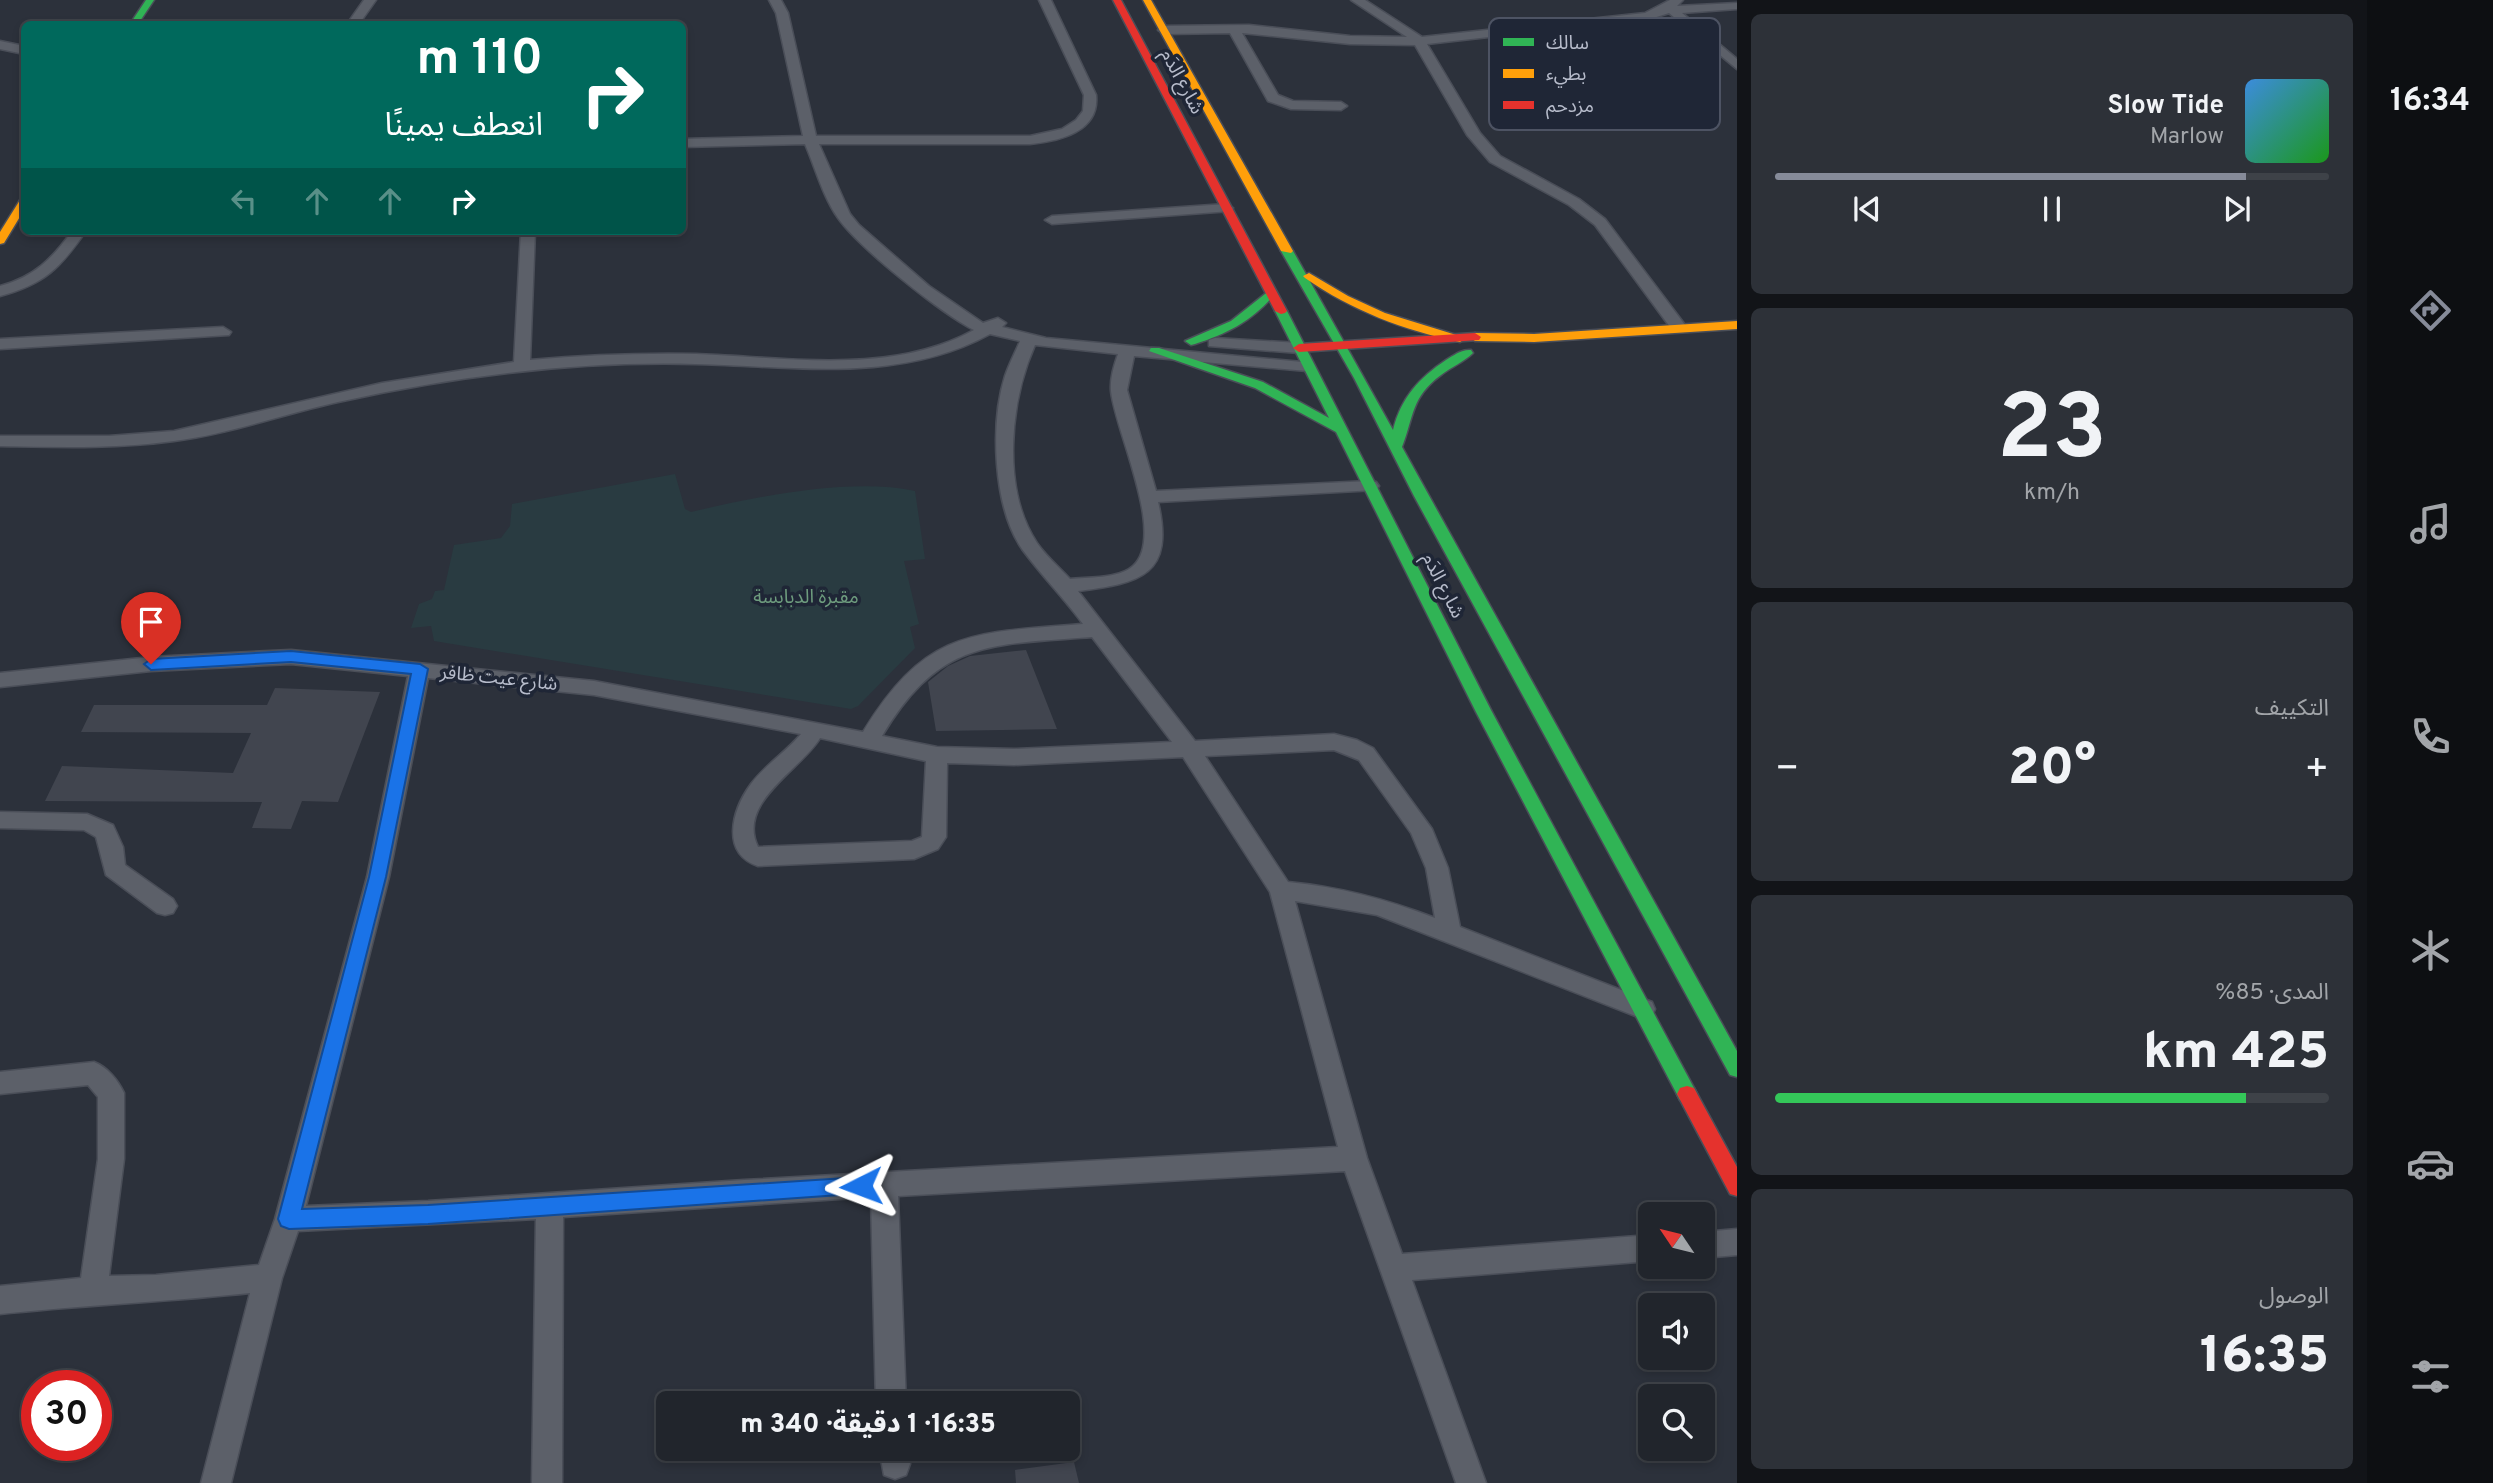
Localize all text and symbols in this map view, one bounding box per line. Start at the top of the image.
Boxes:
legend [1489,18,1720,130]
text: 110 m [416,30,543,92]
text: سالك [1546,32,1589,56]
street label: شارع الدَم [1153,45,1208,119]
icon: right [567,49,658,140]
text: بطيء [1546,63,1586,88]
text: 16:34 [2390,82,2470,122]
text: Slow Tide [2108,90,2224,123]
text: مزدحم [1546,95,1594,120]
text: انعطف يمينًا [384,107,543,147]
text: Marlow [2150,123,2224,152]
icon: left [225,182,263,220]
icon: ahead [298,182,336,220]
icon: ahead [371,182,409,220]
icon: right [444,182,482,220]
icon: previous [1848,190,1886,228]
icon: pause [2033,190,2071,228]
icon: next [2218,190,2256,228]
icon: directions [2406,286,2455,335]
text: 23 [1997,376,2107,491]
text: km/h [2024,479,2080,508]
icon: music [2406,499,2455,548]
street label: شارع الدَم [1415,549,1469,623]
park label: مقبرة الدبابسة [753,586,859,610]
pin [121,592,181,664]
icon: arrive [132,603,170,641]
street label: شارع عيت ظافر [438,661,559,697]
text: التكييف [2255,695,2329,724]
icon: phone [2406,712,2455,761]
text: 20° [2008,737,2096,803]
text: − [1775,746,1800,795]
text: + [2304,746,2329,795]
icon: climate [2406,926,2455,975]
text: المدى · 85% [2215,979,2329,1008]
text: 425 km [2143,1021,2329,1087]
icon: car [2406,1139,2455,1188]
position arrow [824,1149,898,1223]
north arrow [1638,1202,1715,1279]
map controls [1638,1202,1715,1461]
text: الوصول [2259,1283,2329,1312]
button: sound [1638,1293,1715,1370]
text: 16:35 [2200,1325,2329,1391]
icon: filters [2406,1352,2455,1401]
speed limit sign: 30 [21,1370,112,1461]
button: search [1638,1384,1715,1461]
text: 16:35 · 1 دقيقة · 340 m [740,1409,996,1442]

